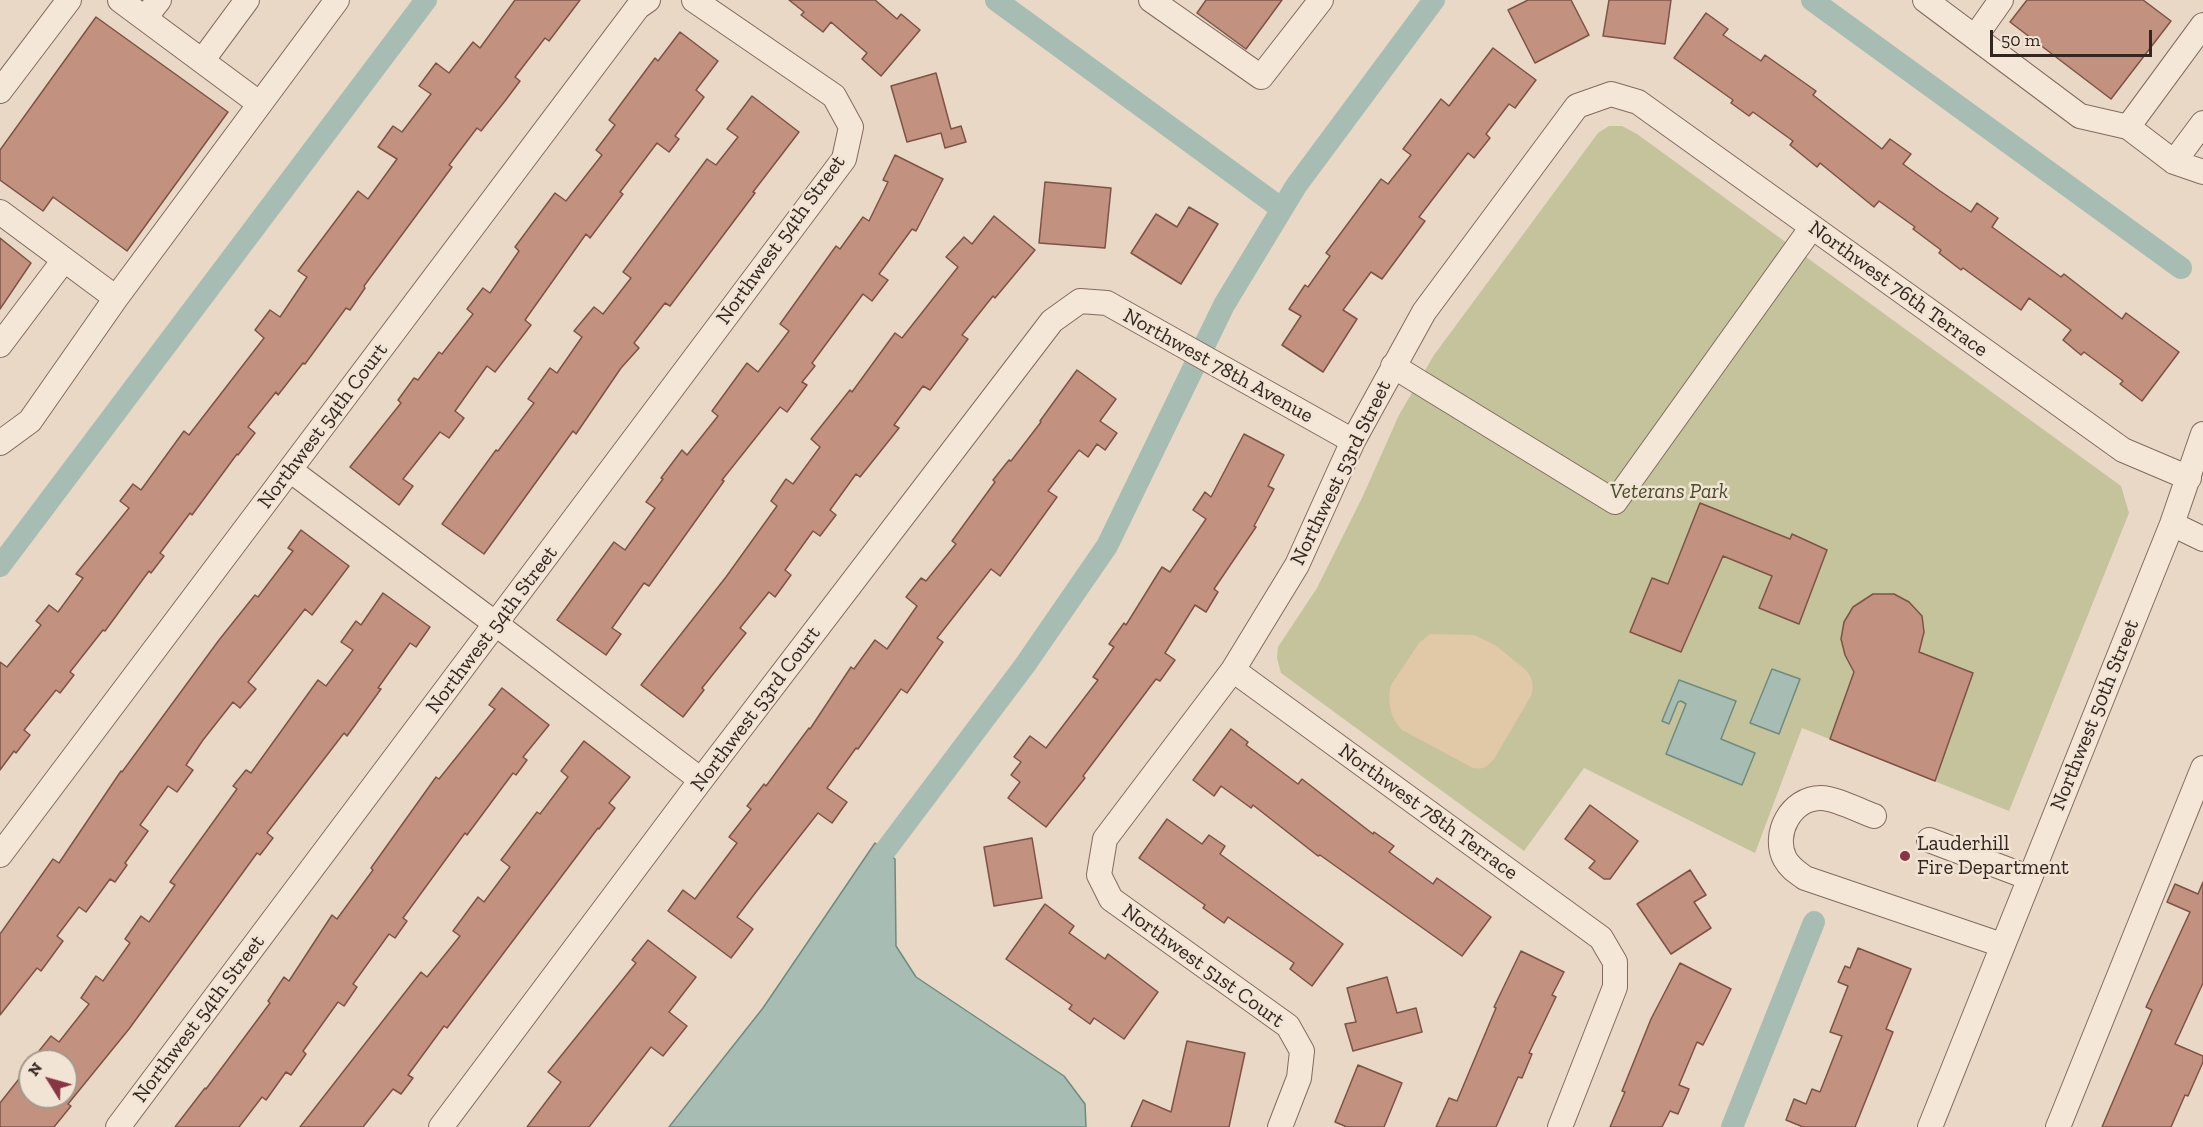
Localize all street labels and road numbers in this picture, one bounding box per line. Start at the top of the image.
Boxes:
street label: Northwest 54th Street [711,150,851,330]
street label: Northwest 76th Terrace [1803,215,1993,363]
street label: Northwest 78th Avenue [1119,303,1317,429]
street label: Northwest 54th Court [253,338,393,514]
street label: Northwest 53rd Street [1285,376,1397,570]
street label: Northwest 54th Street [421,541,563,719]
street label: Northwest 50th Street [2045,616,2145,814]
street label: Northwest 53rd Court [686,622,826,796]
street label: Northwest 78th Terrace [1333,738,1523,886]
street label: Northwest 51st Court [1117,899,1289,1033]
street label: Northwest 54th Street [128,930,270,1108]

